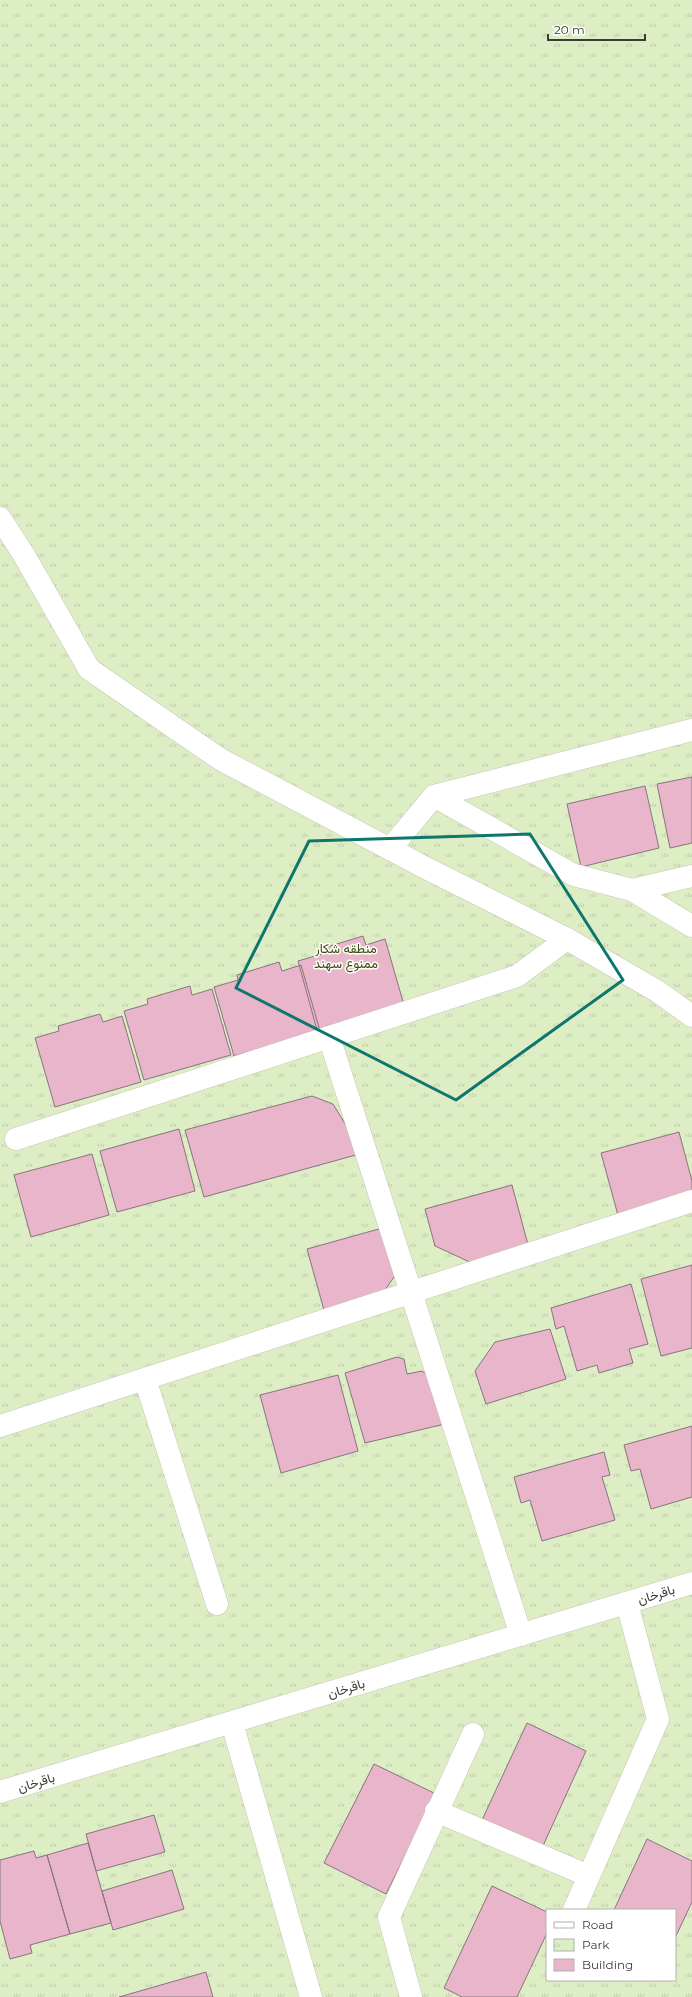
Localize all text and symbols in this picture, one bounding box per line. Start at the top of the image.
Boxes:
scale bar [548,16,645,42]
text: 20 m [554,22,585,37]
park label: منطقه شکار ممنوع سهند [314,940,378,973]
street label: باقرخان [635,1581,677,1608]
street label: باقرخان [325,1675,367,1702]
street label: باقرخان [15,1769,57,1796]
legend [546,1909,676,1981]
text: Road [582,1917,613,1932]
text: Park [582,1937,610,1952]
text: Building [582,1957,633,1972]

